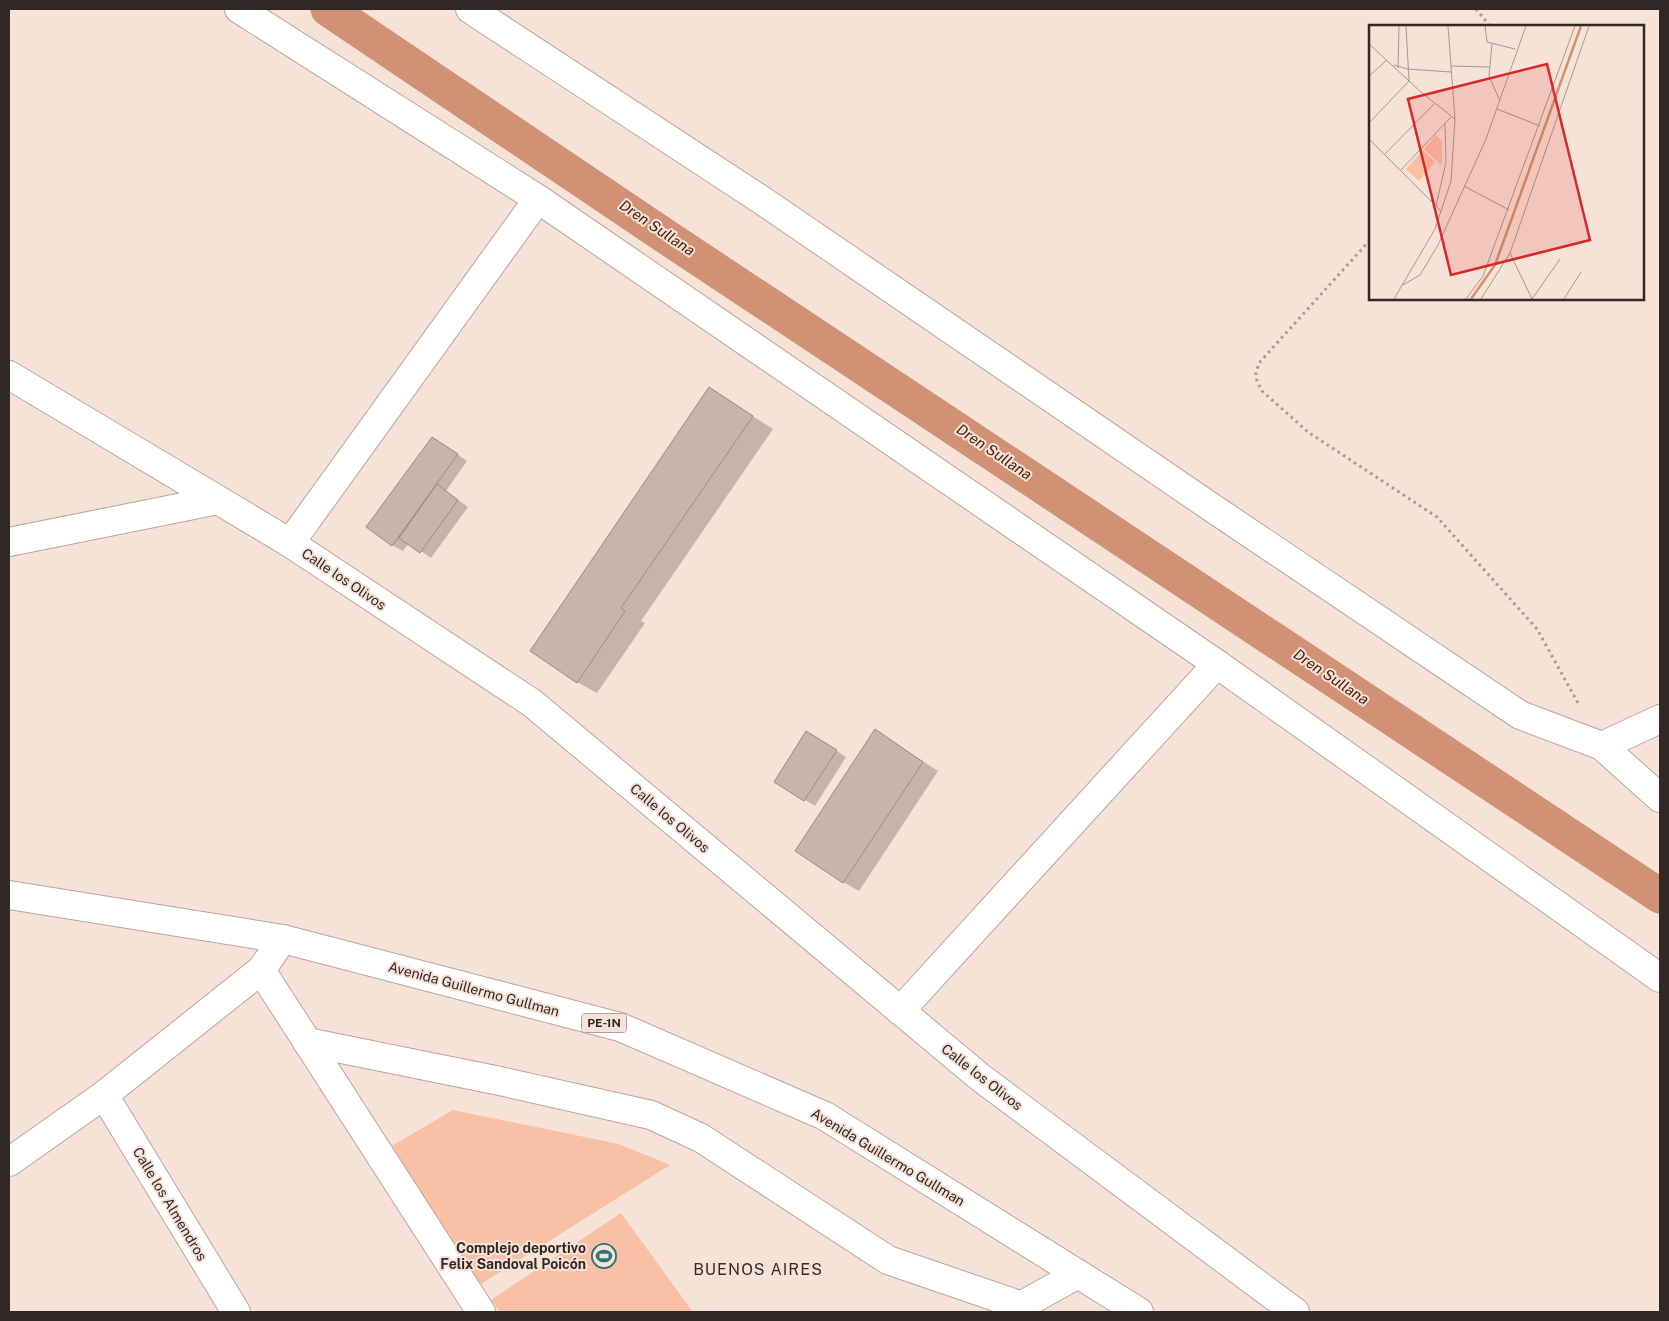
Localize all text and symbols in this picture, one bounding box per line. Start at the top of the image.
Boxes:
inset map [1369,25,1644,300]
water label: Dren Sullana [616,196,698,259]
water label: Dren Sullana [953,420,1035,483]
street label: Calle los Olivos [299,545,389,613]
water label: Dren Sullana [1290,645,1372,708]
street label: Calle los Olivos [627,780,713,856]
street label: Avenida Guillermo Gullman [387,958,561,1020]
road number: PE-1N [582,1014,626,1032]
street label: Calle los Olivos [938,1040,1026,1114]
street label: Avenida Guillermo Gullman [808,1105,968,1209]
street label: Calle los Almendros [130,1144,210,1264]
place label: Complejo deportivo Felix Sandoval Poicón [440,1240,586,1272]
sports icon: Complejo deportivo Felix Sandoval Poicón [591,1243,617,1269]
district label: BUENOS AIRES [693,1260,823,1279]

